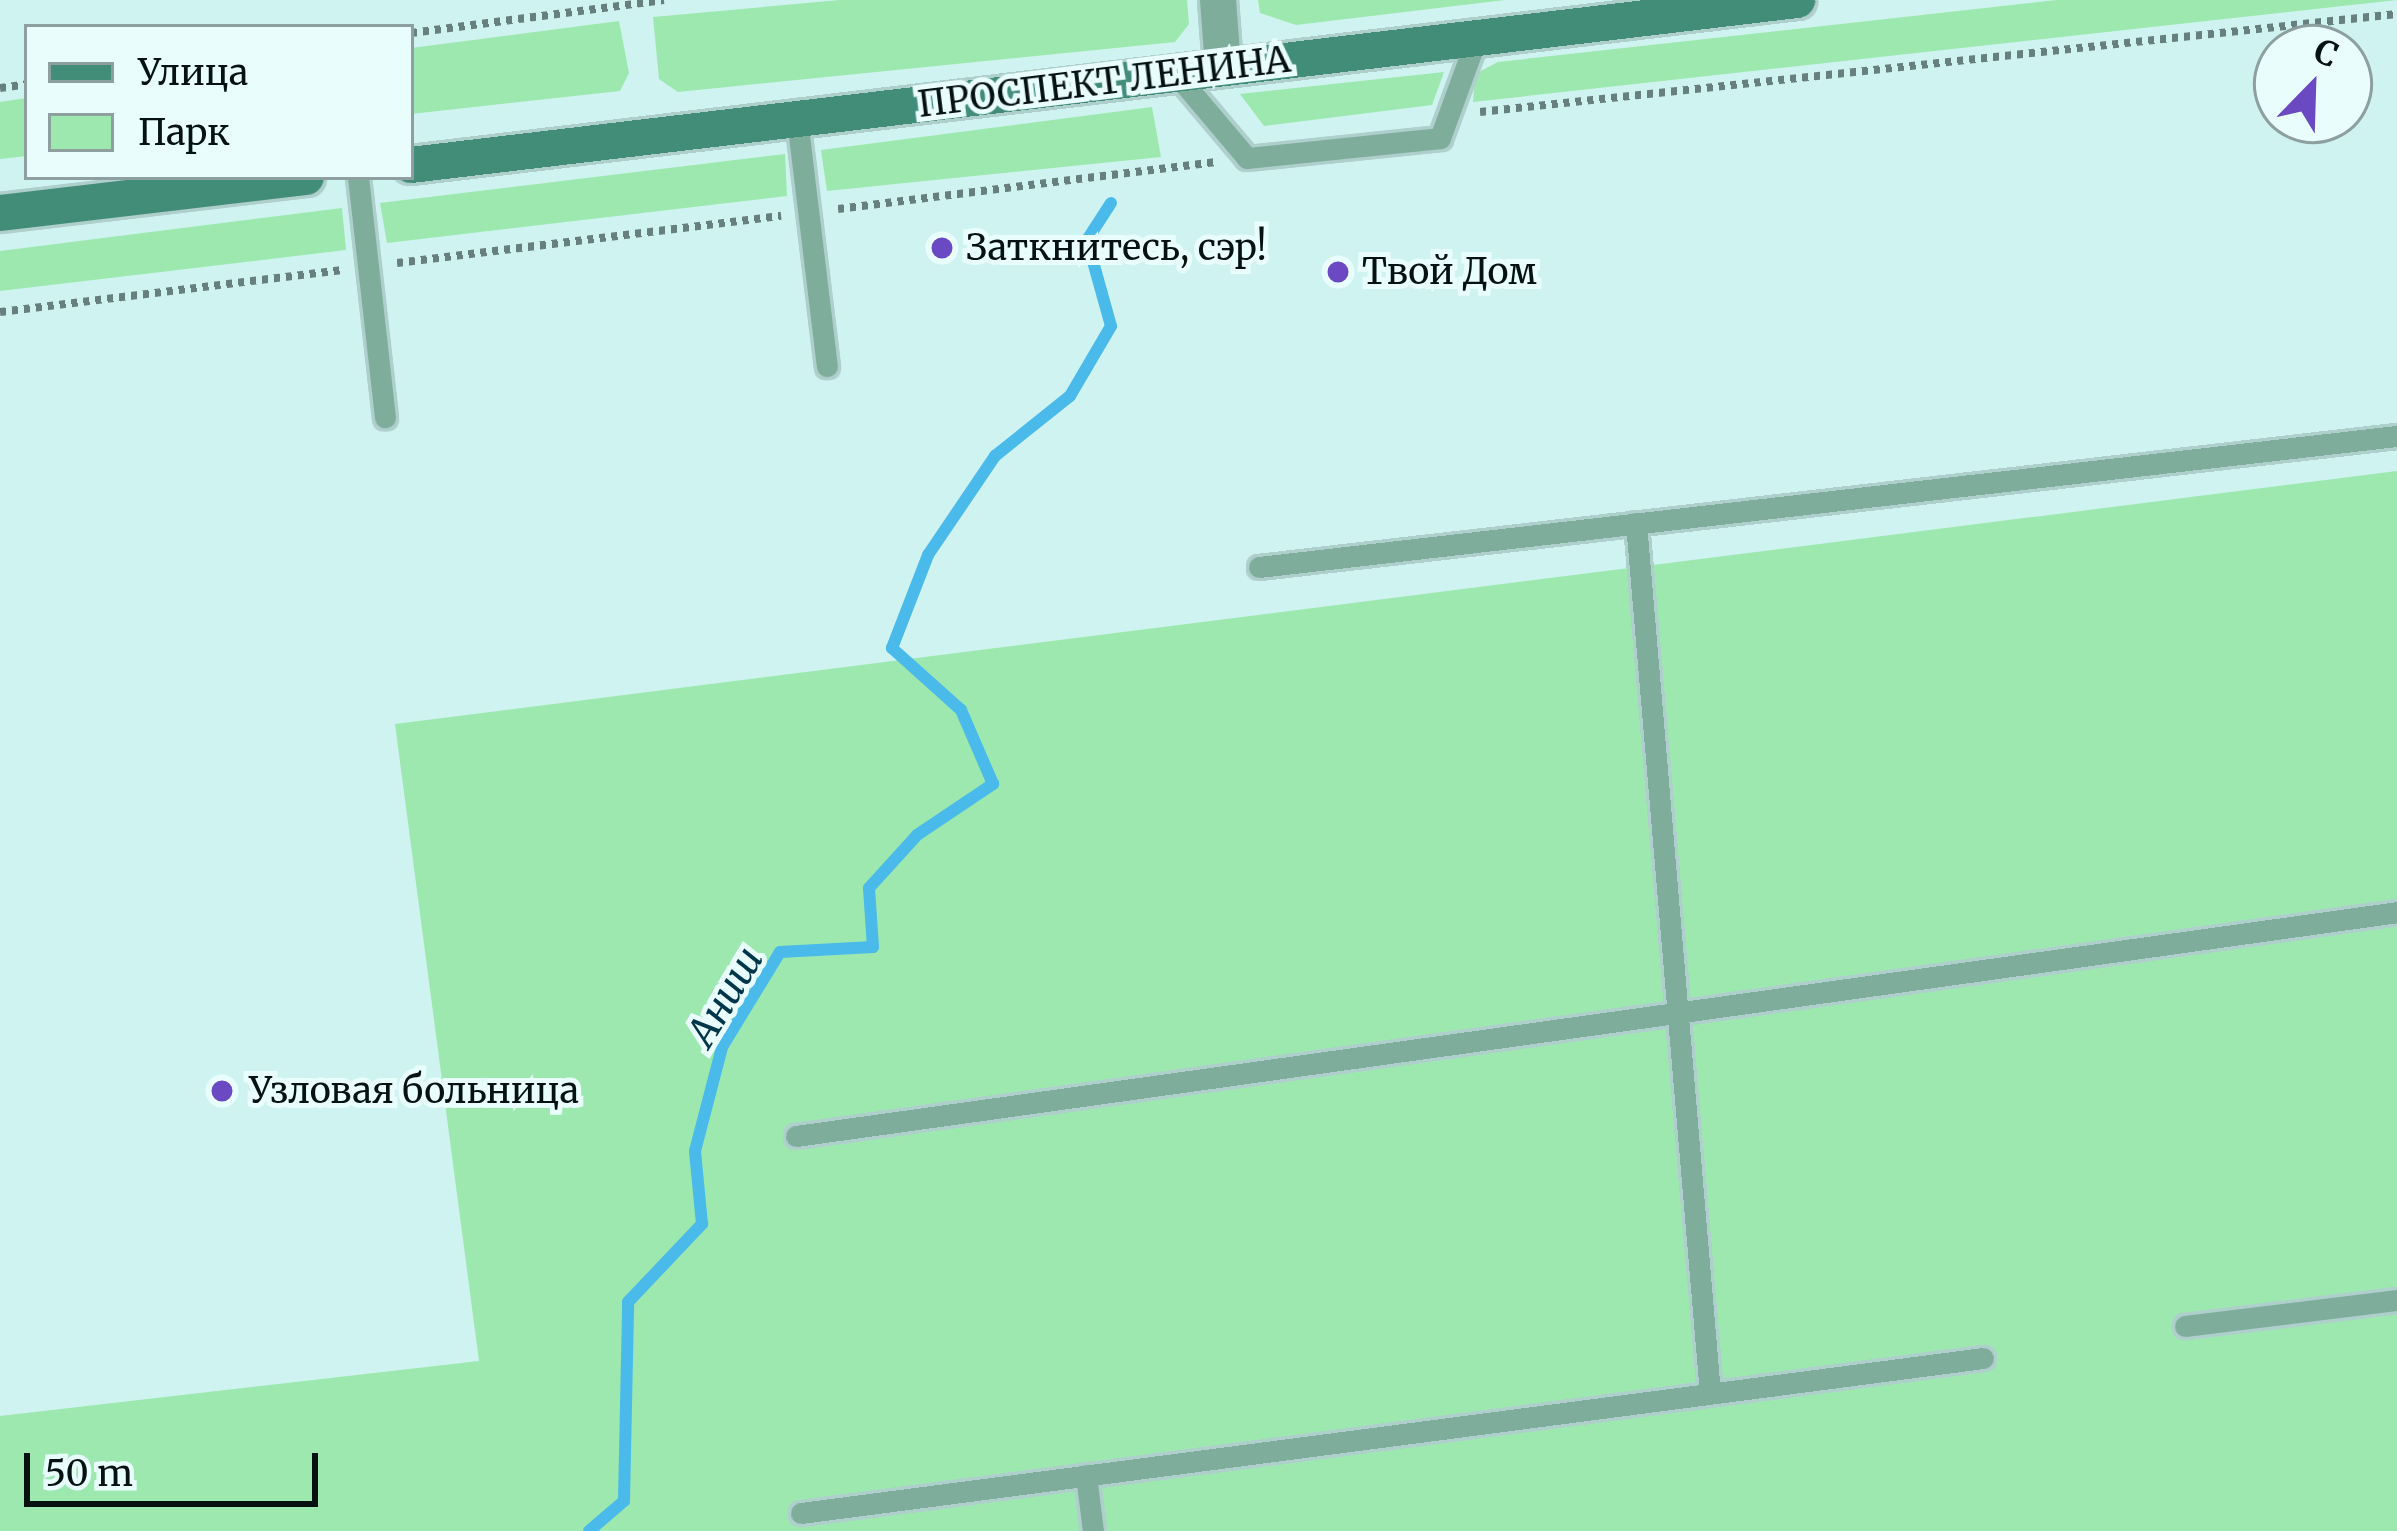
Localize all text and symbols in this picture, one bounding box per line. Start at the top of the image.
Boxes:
legend [24,24,414,180]
north arrow [2253,24,2373,144]
text: С [2308,30,2344,76]
street label: ПРОСПЕКТ ЛЕНИНА [915,38,1293,126]
text: Улица [138,50,248,95]
text: Парк [138,110,230,155]
place label: Заткнитесь, сэр! [966,226,1267,270]
marker: Заткнитесь, сэр! [929,235,955,261]
place label: Твой Дом [1362,250,1537,294]
marker: Твой Дом [1325,259,1351,285]
water label: Аниш [678,939,774,1055]
place label: Узловая больница [249,1069,579,1113]
marker: Узловая больница [206,1075,238,1107]
scale bar [30,1429,324,1503]
text: 50 m [45,1451,133,1496]

